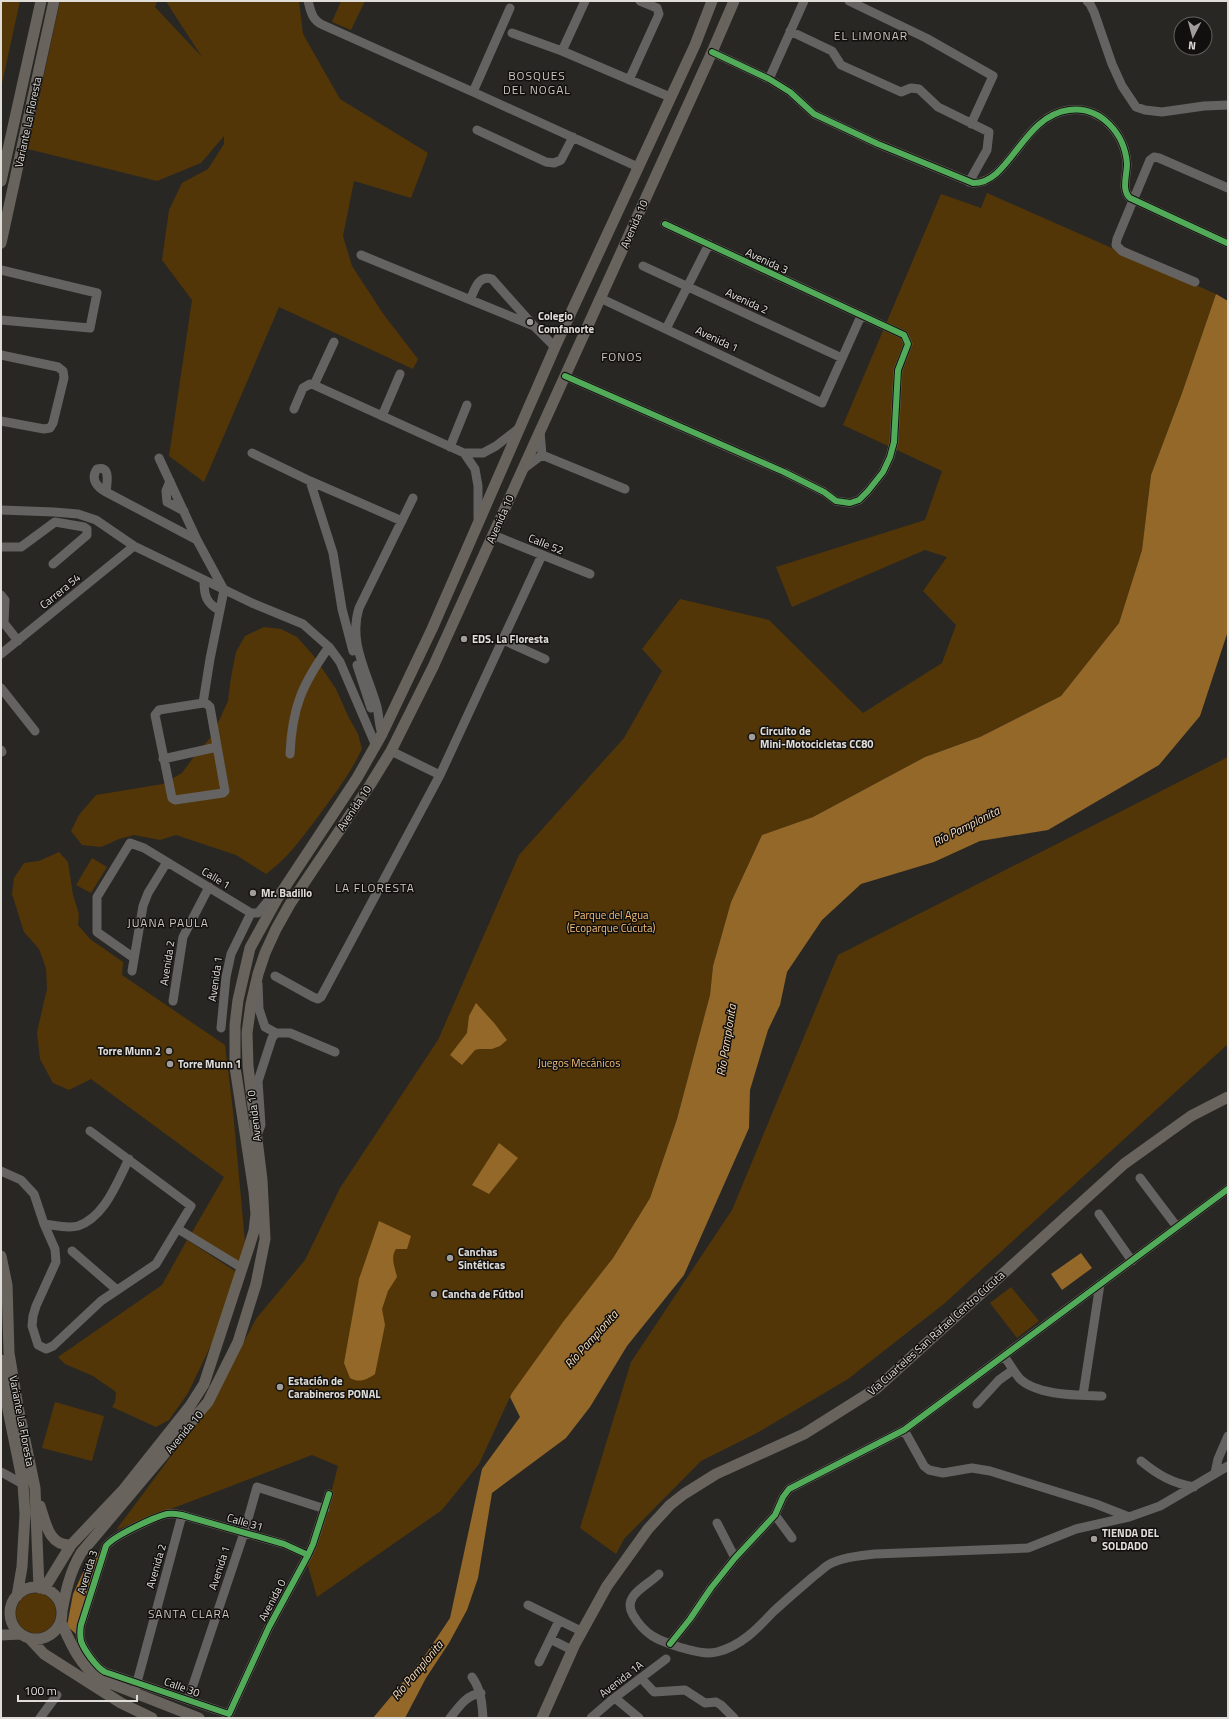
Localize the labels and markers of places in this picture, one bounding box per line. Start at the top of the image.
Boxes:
place label: Colegio Comfanorte [538,308,595,337]
marker: Colegio Comfanorte [525,317,535,327]
place label: EDS. La Floresta [472,631,549,647]
marker: EDS. La Floresta [459,634,469,644]
place label: Circuito de Mini-Motocicletas CC80 [760,723,874,752]
marker: Circuito de Mini-Motocicletas CC80 [747,732,757,742]
place label: Mr. Badillo [261,885,312,901]
marker: Mr. Badillo [248,888,258,898]
place label: Torre Munn 2 [98,1043,161,1059]
marker: Torre Munn 2 [164,1046,174,1056]
place label: Torre Munn 1 [178,1056,241,1072]
marker: Torre Munn 1 [165,1059,175,1069]
place label: Canchas Sintéticas [458,1244,505,1273]
marker: Canchas Sintéticas [445,1253,455,1263]
place label: Cancha de Fútbol [442,1286,523,1302]
marker: Cancha de Fútbol [429,1289,439,1299]
place label: Estación de Carabineros PONAL [288,1373,381,1402]
marker: Estación de Carabineros PONAL [275,1382,285,1392]
place label: TIENDA DEL SOLDADO [1102,1525,1160,1554]
marker: TIENDA DEL SOLDADO [1089,1534,1099,1544]

